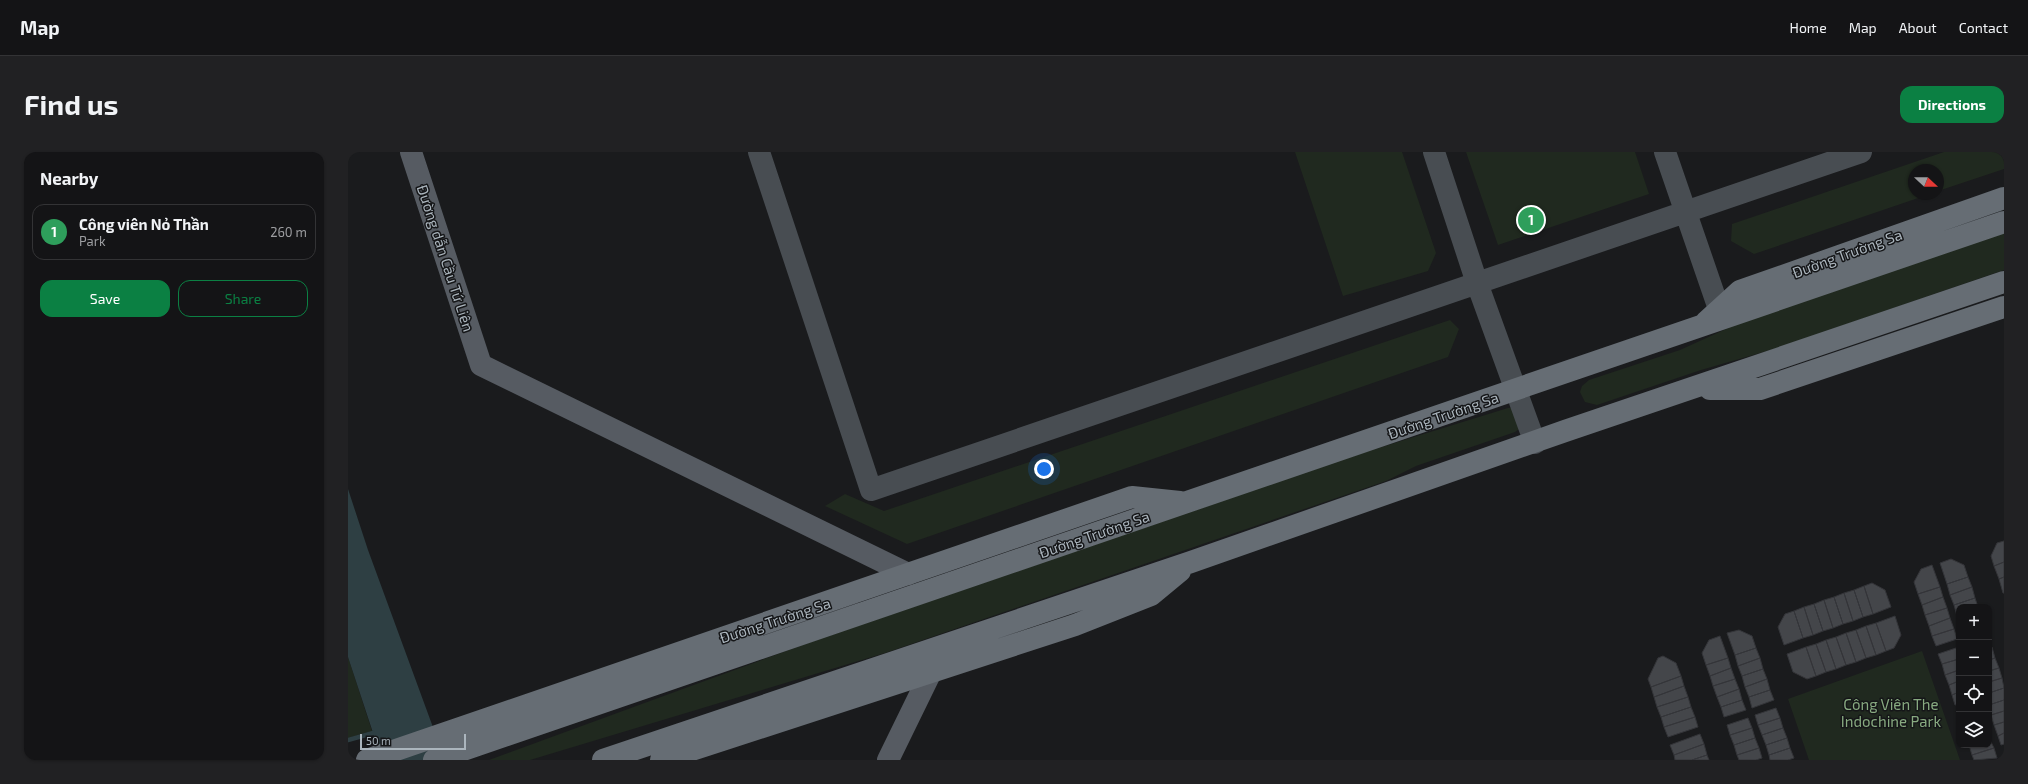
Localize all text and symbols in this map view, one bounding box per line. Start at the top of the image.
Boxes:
text: Map [20,16,60,39]
text: Home [1790,19,1827,36]
text: Map [1849,19,1877,36]
text: About [1899,19,1937,36]
text: Contact [1959,19,2008,36]
button: Directions [1900,86,2004,123]
text: Find us [24,87,118,121]
north arrow [1908,164,1944,200]
text: Nearby [40,168,98,188]
street label: Đường dẫn Cầu Tứ Liên [414,182,478,334]
pin: 1 [1518,205,1544,235]
text: Công viên Nỏ Thần [79,215,209,233]
text: 1 [51,224,57,240]
text: 260 m [270,224,307,240]
street label: Đường Trường Sa [1790,225,1904,281]
text: Park [79,233,106,249]
button: Save [40,280,170,317]
button: Share [178,280,308,317]
street label: Đường Trường Sa [1385,388,1501,442]
your location [1034,459,1054,479]
street label: Đường Trường Sa [1036,507,1152,561]
street label: Đường Trường Sa [717,594,833,646]
map controls [1956,604,1992,748]
button: + [1956,604,1992,640]
button: − [1956,640,1992,676]
button: locate [1956,676,1992,712]
park label: Công Viên The Indochine Park [1841,695,1942,730]
button: layers [1956,712,1992,748]
scale bar [360,732,466,751]
text: 50 m [366,734,391,747]

